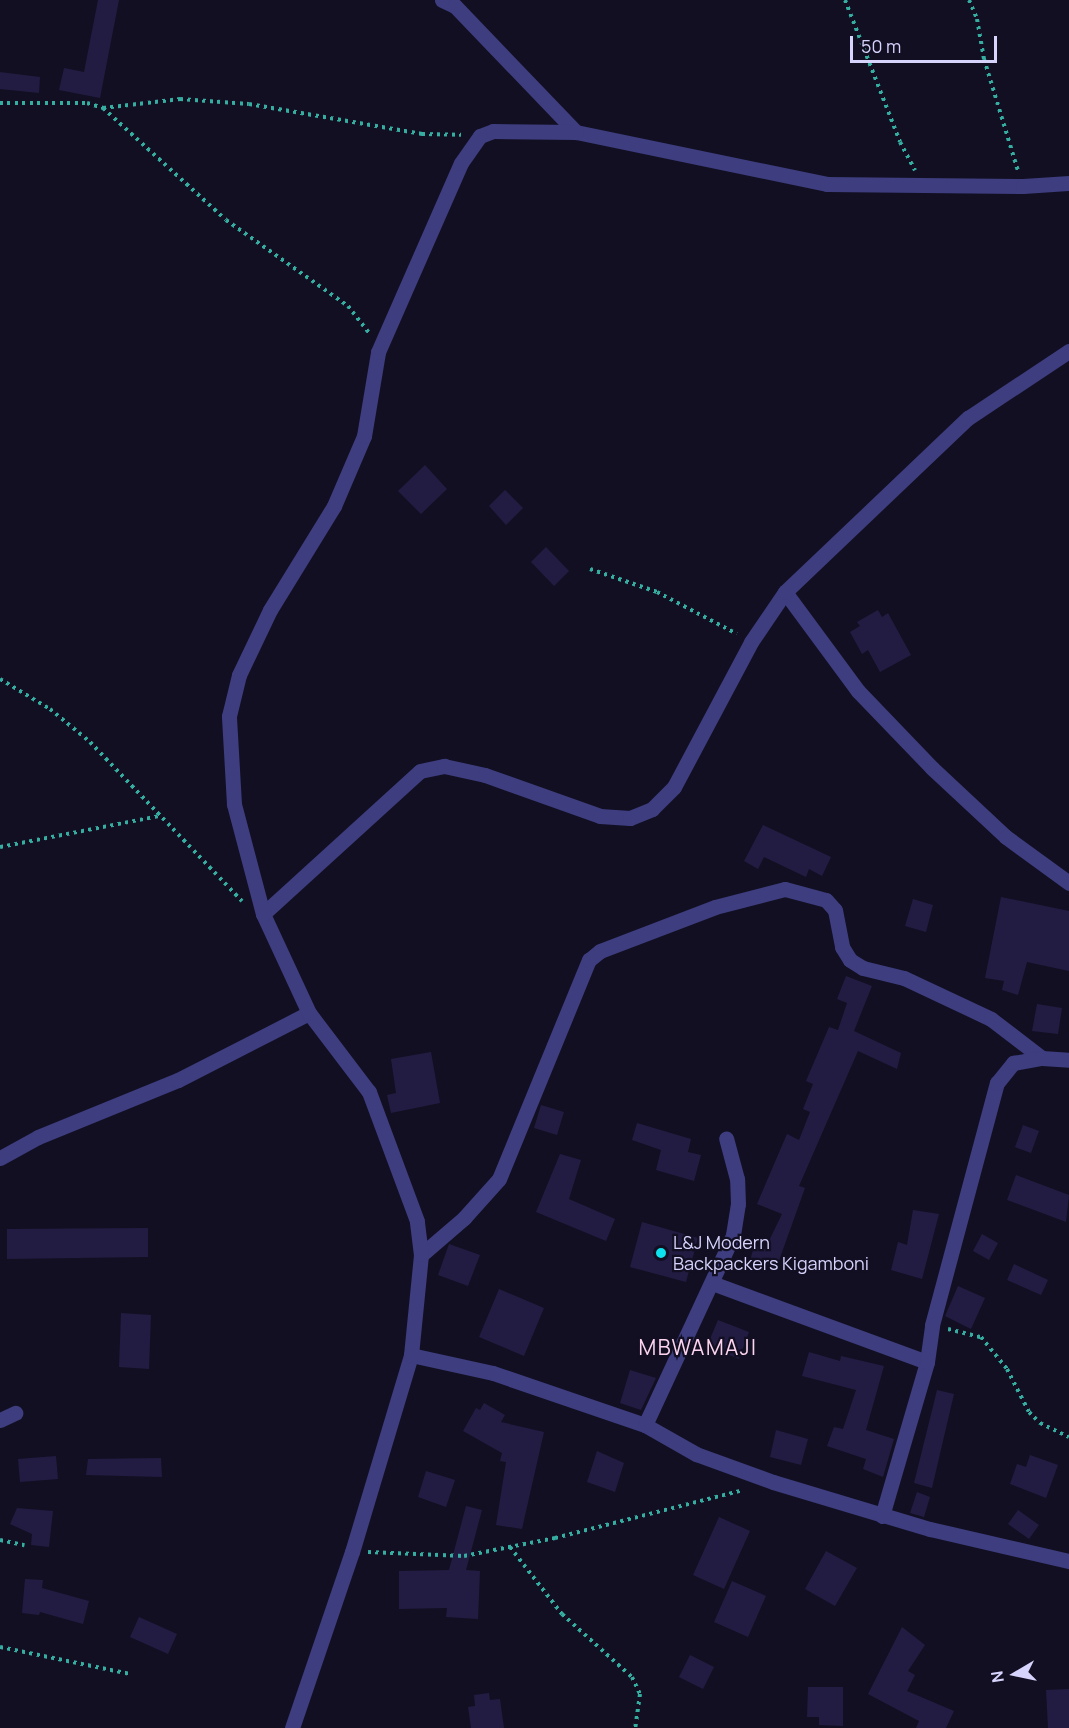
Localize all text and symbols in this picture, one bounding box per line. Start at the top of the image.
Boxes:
scale bar [853,24,1000,62]
text: 50 m [861,34,901,58]
place label: L&J Modern Backpackers Kigamboni [673,1232,869,1274]
marker: L&J Modern Backpackers Kigamboni [654,1246,668,1260]
district label: MBWAMAJI [639,1334,757,1360]
north arrow [985,1644,1045,1704]
text: N [985,1669,1009,1684]

